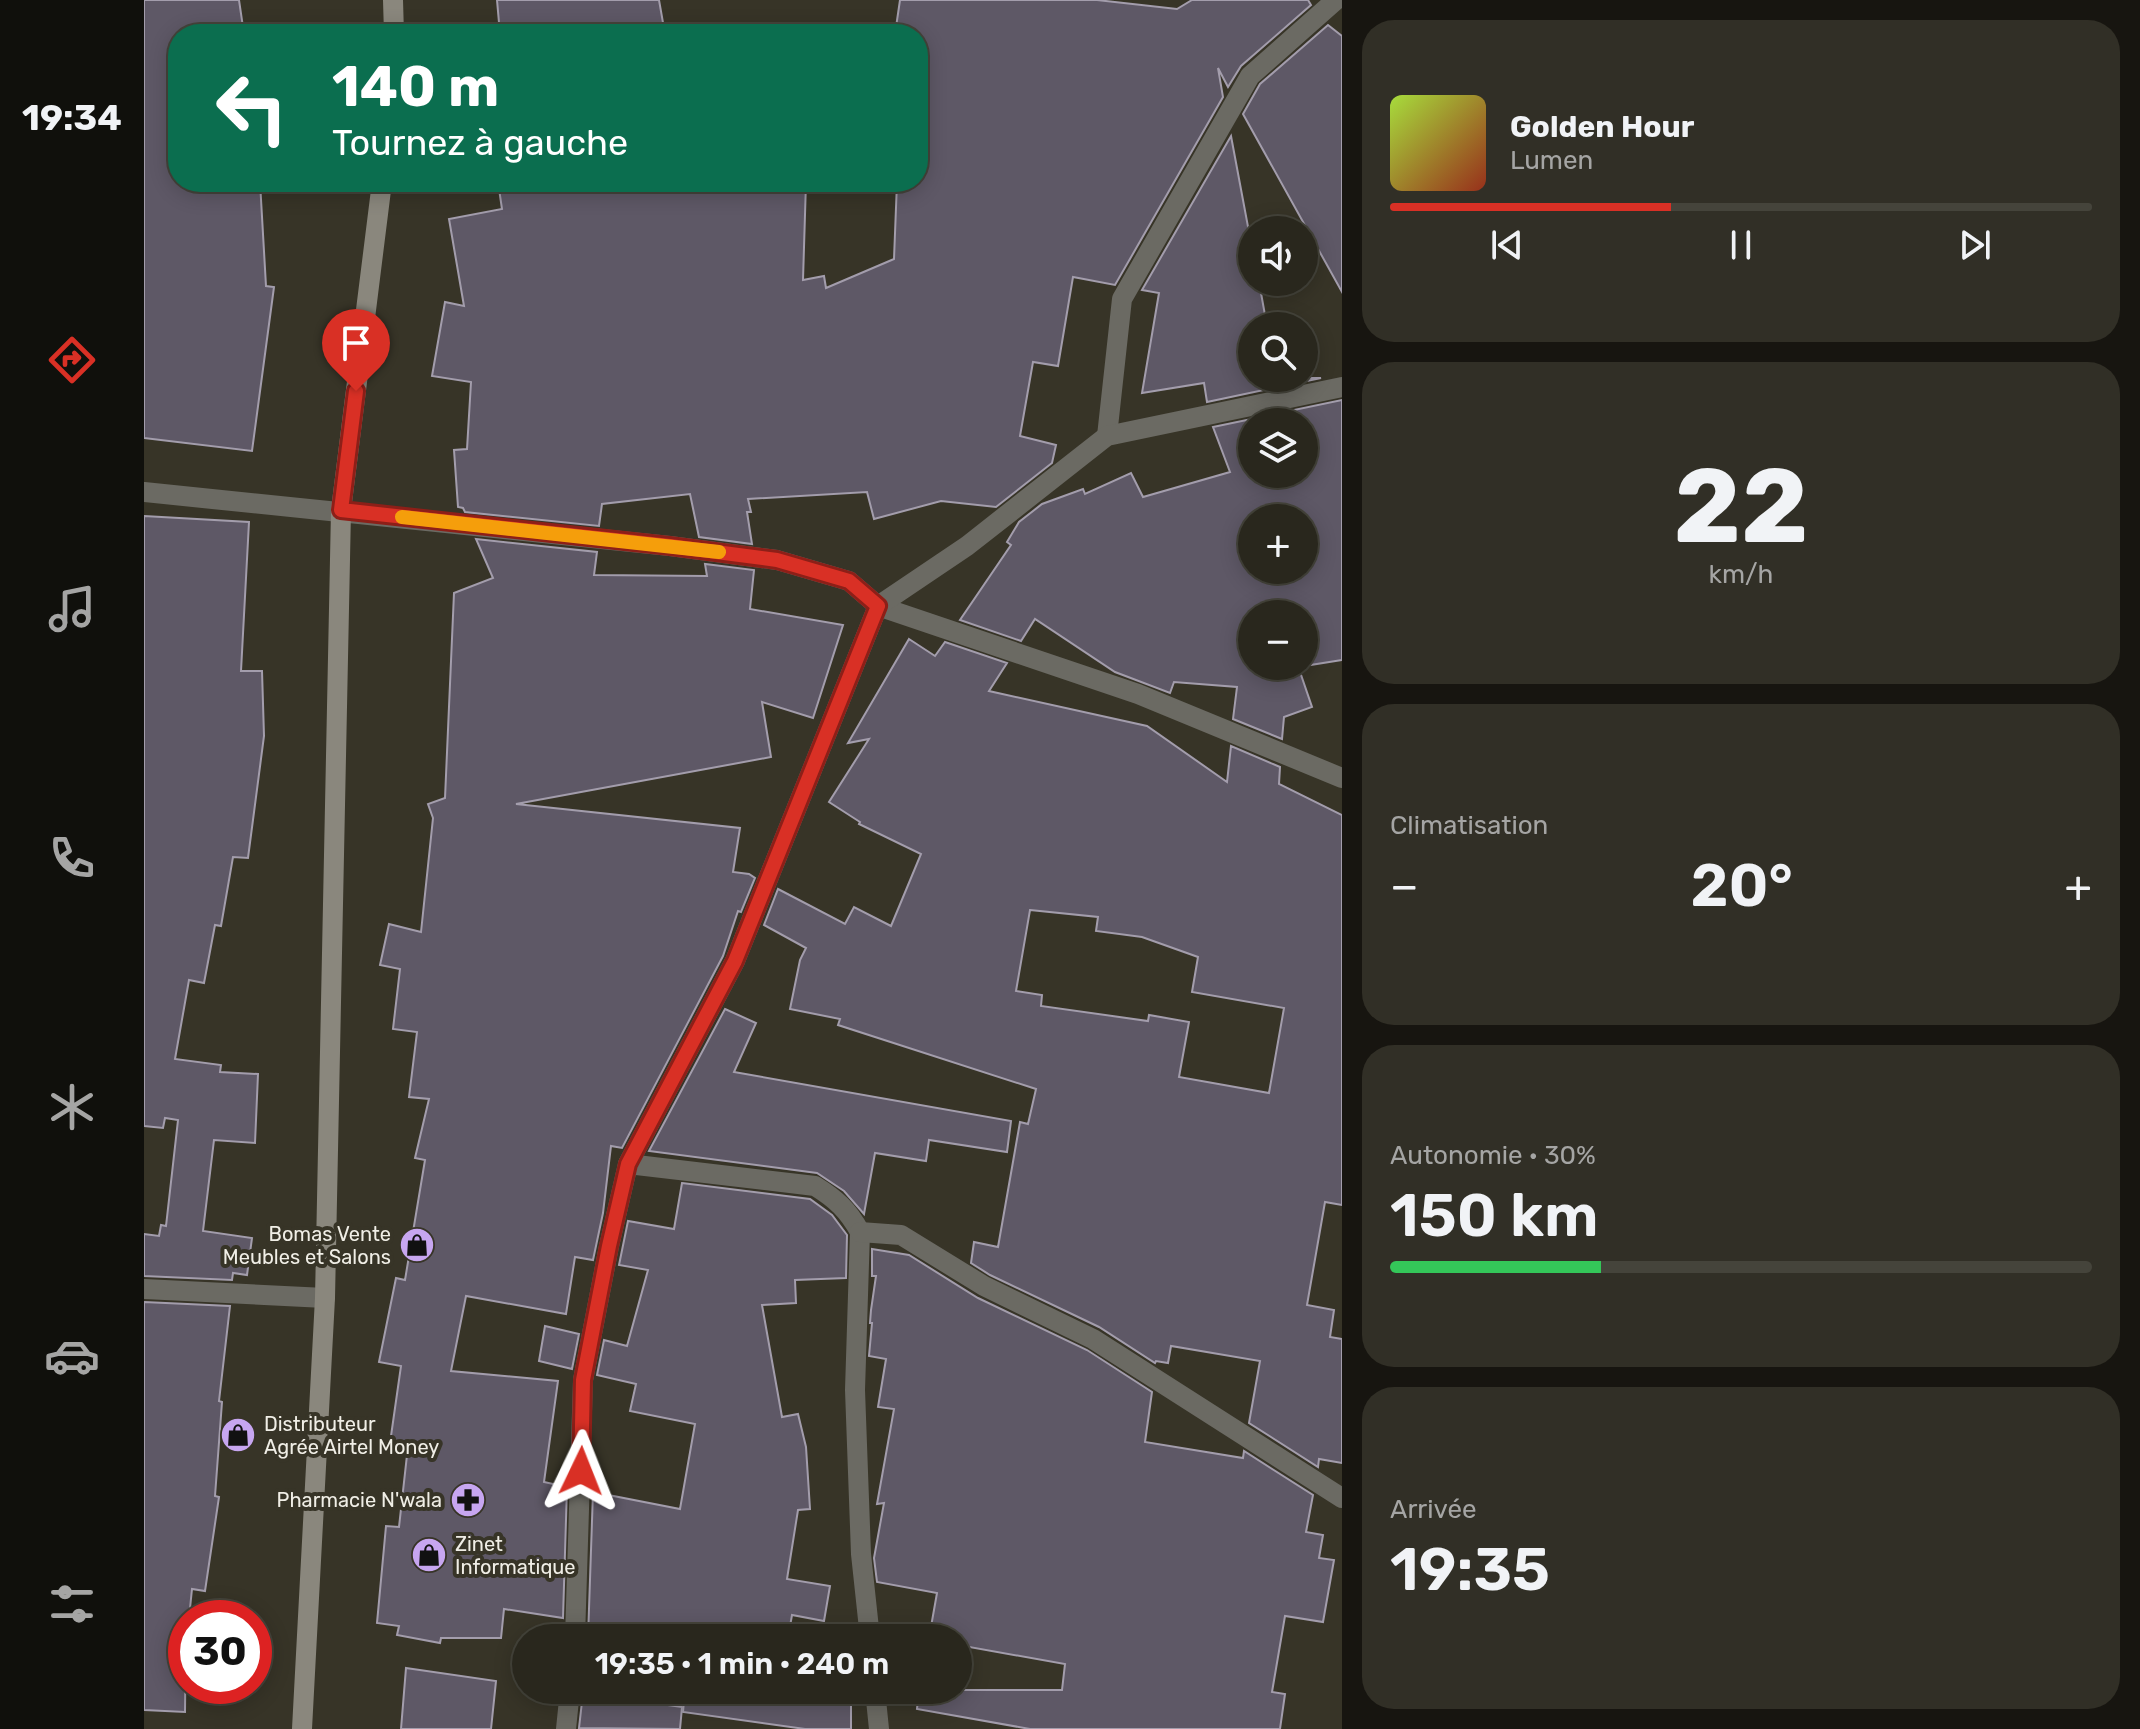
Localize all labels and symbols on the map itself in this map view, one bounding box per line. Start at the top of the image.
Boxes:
pin [322,309,390,391]
place label: Bomas Vente Meubles et Salons [223,1222,391,1269]
shop icon: Bomas Vente Meubles et Salons [398,1226,436,1264]
place label: Distributeur Agrée Airtel Money [264,1412,439,1459]
shop icon: Distributeur Agrée Airtel Money [219,1416,257,1454]
position arrow [539,1429,623,1513]
pharmacy icon: Pharmacie N'wala [449,1481,487,1519]
place label: Pharmacie N'wala [277,1488,442,1512]
place label: Zinet Informatique [455,1532,576,1579]
shop icon: Zinet Informatique [410,1536,448,1574]
speed limit sign: 30 [168,1600,272,1704]

